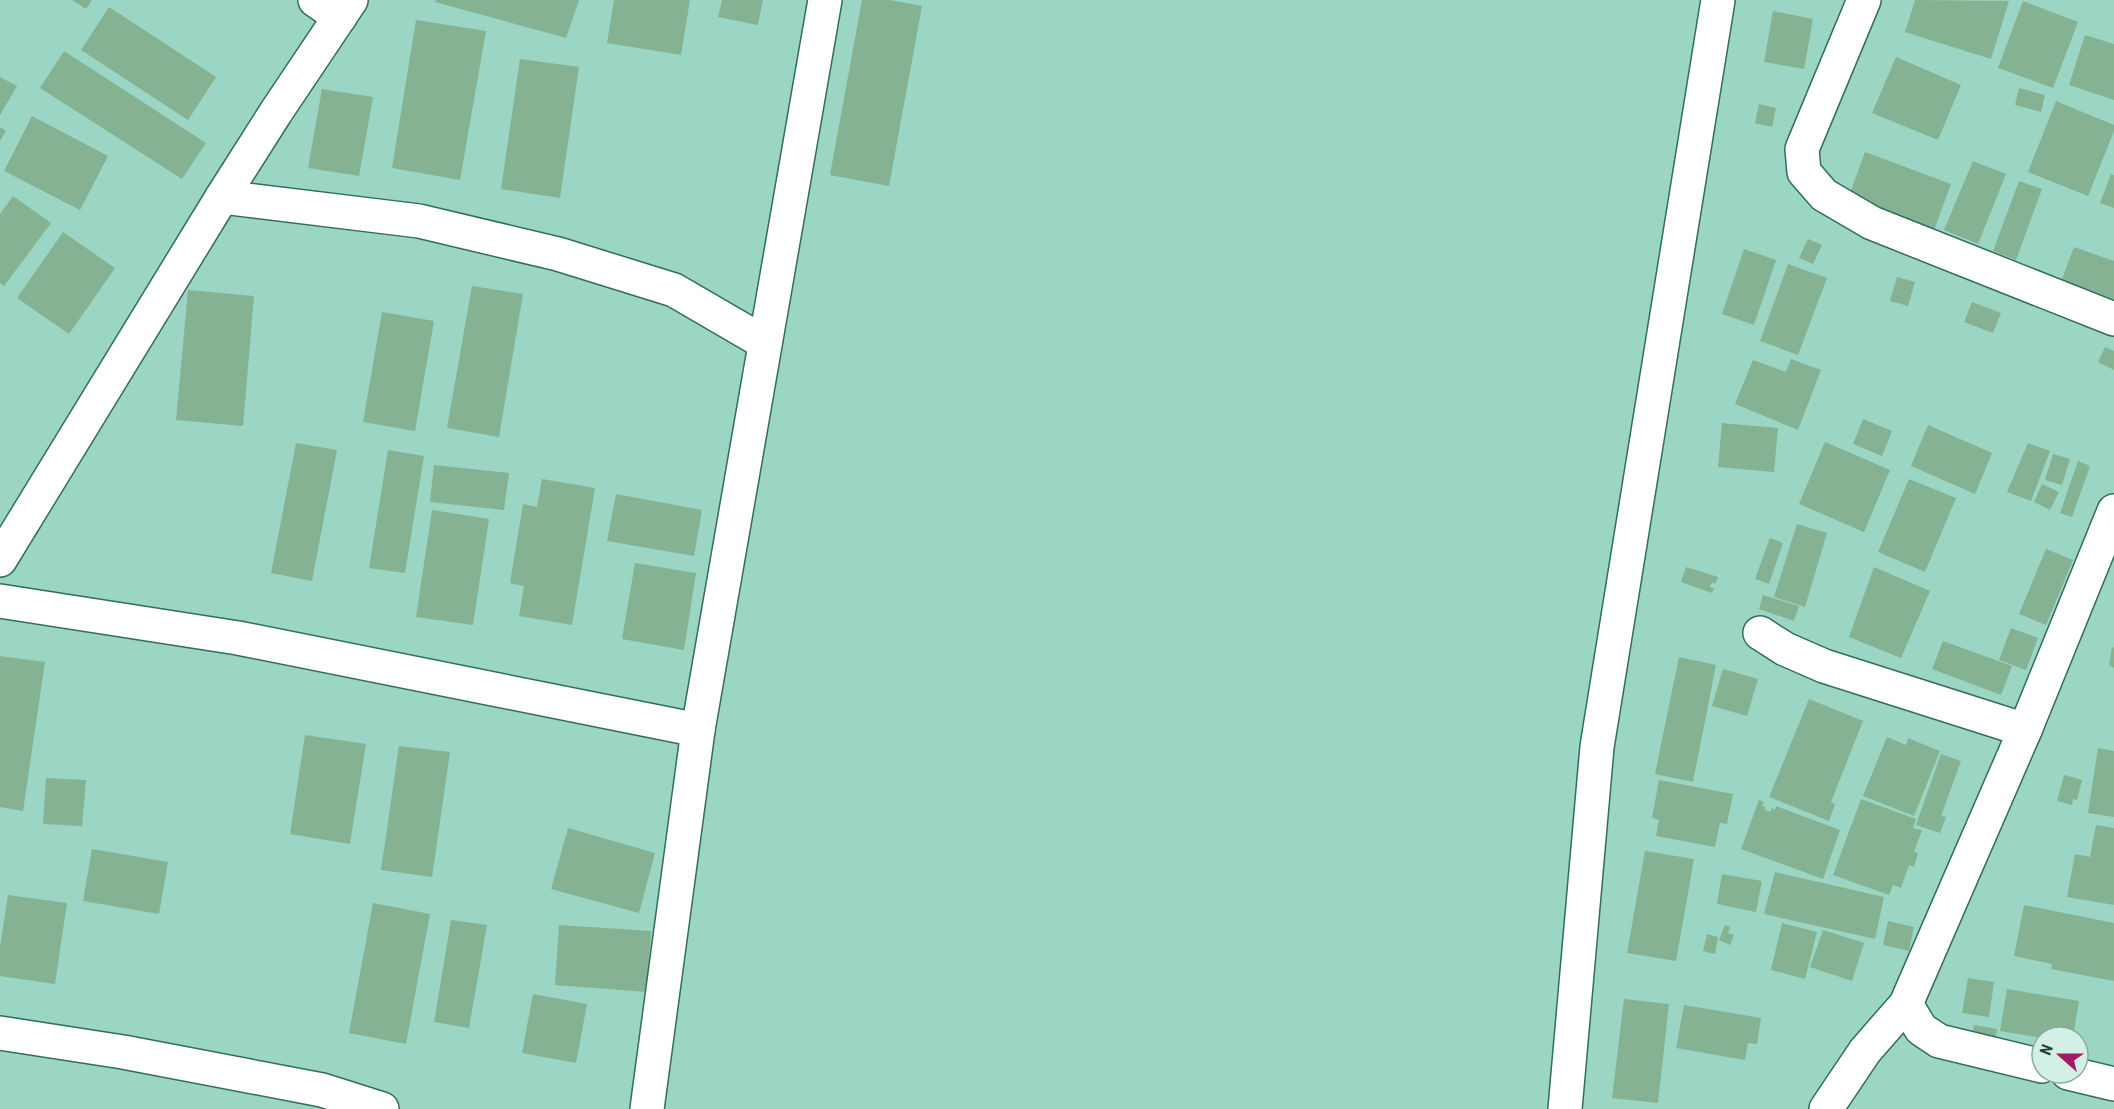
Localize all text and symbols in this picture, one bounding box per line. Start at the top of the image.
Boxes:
north arrow [2030,1025,2090,1085]
text: N [2036,1042,2057,1058]

